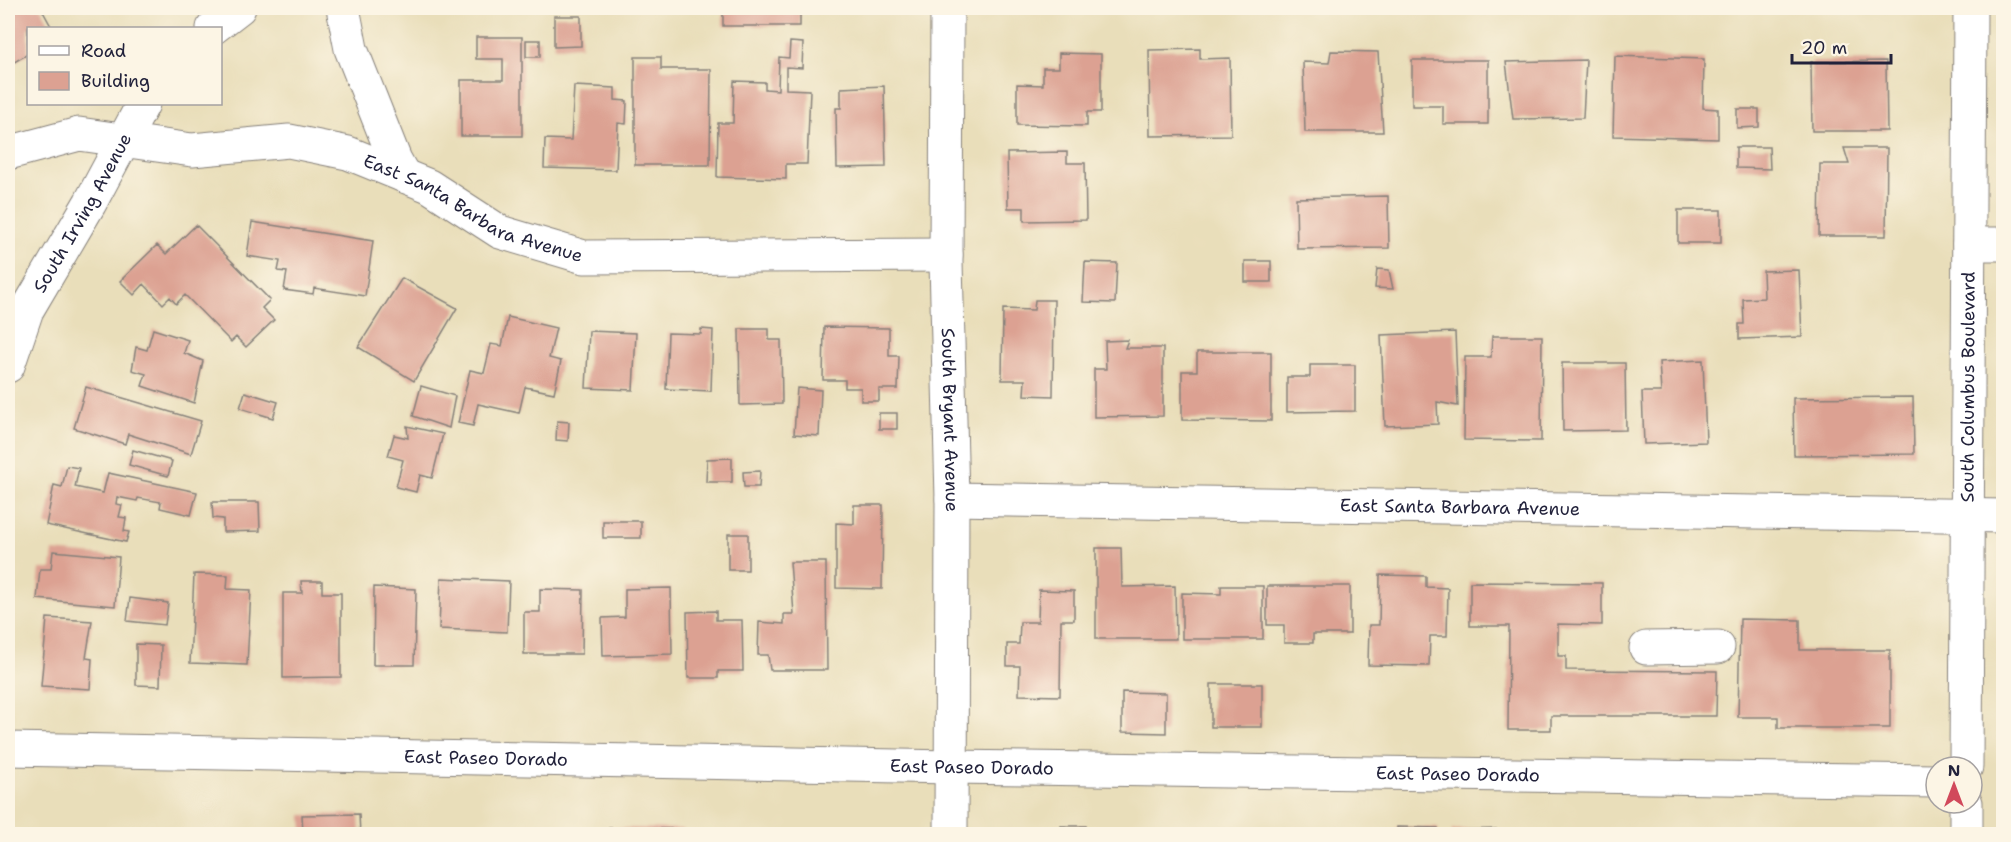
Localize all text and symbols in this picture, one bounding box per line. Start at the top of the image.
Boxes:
legend [27,27,222,105]
scale bar [1792,27,1891,65]
text: 20 m [1801,36,1847,60]
text: Road [81,39,126,63]
text: Building [81,69,150,93]
street label: South Irving Avenue [28,129,137,297]
street label: East Santa Barbara Avenue [360,149,586,268]
street label: South Columbus Boulevard [1955,272,1981,503]
street label: South Bryant Avenue [936,327,964,512]
street label: East Santa Barbara Avenue [1340,493,1580,521]
street label: East Paseo Dorado [404,745,568,772]
street label: East Paseo Dorado [890,754,1054,780]
north arrow [1924,755,1984,815]
text: N [1948,760,1960,781]
street label: East Paseo Dorado [1376,761,1540,787]

